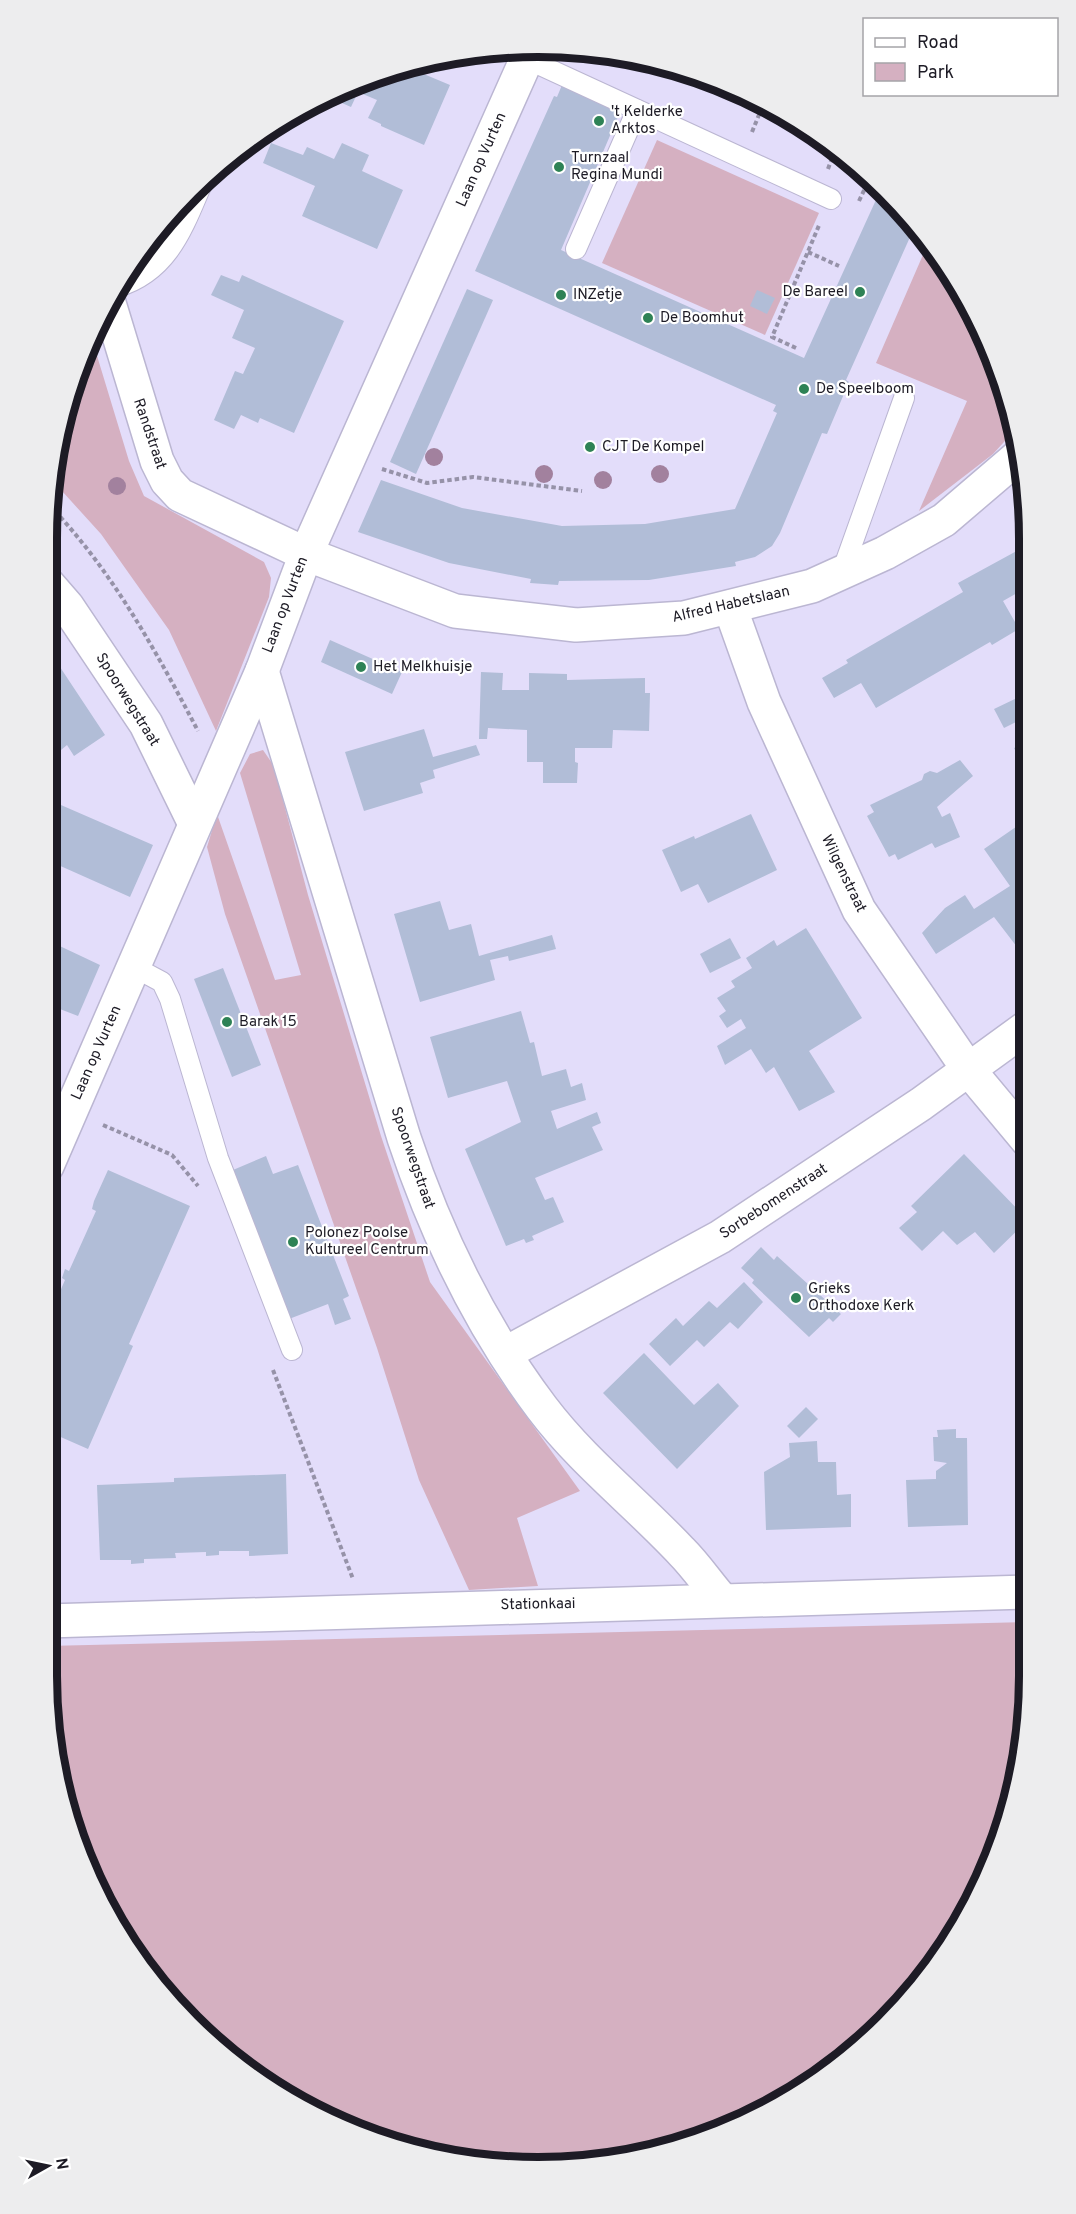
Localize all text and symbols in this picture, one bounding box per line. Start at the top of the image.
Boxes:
legend [863,18,1058,96]
text: Road [917,32,959,55]
text: Park [917,62,954,85]
place label: 't Kelderke Arktos [611,103,683,139]
street label: Laan op Vurten [453,110,511,210]
marker: 't Kelderke Arktos [592,114,606,128]
place label: Turnzaal Regina Mundi [571,149,663,185]
marker: Turnzaal Regina Mundi [552,160,566,174]
place label: De Bareel [782,283,848,302]
marker: De Bareel [853,285,867,299]
place label: INZetje [573,286,622,305]
marker: INZetje [554,288,568,302]
place label: De Boomhut [660,309,744,328]
marker: De Boomhut [641,311,655,325]
place label: De Speelboom [816,380,914,399]
marker: De Speelboom [797,382,811,396]
street label: Randstraat [128,396,170,472]
place label: CJT De Kompel [602,438,704,457]
marker: CJT De Kompel [583,440,597,454]
street label: Laan op Vurten [259,554,313,656]
street label: Alfred Habetslaan [670,582,792,628]
street label: Spoorwegstraat [91,650,163,750]
place label: Het Melkhuisje [373,658,472,677]
marker: Het Melkhuisje [354,660,368,674]
street label: Wilgenstraat [816,832,870,916]
street label: Laan op Vurten [68,1003,126,1103]
place label: Barak 15 [239,1013,297,1032]
marker: Barak 15 [220,1015,234,1029]
street label: Spoorwegstraat [386,1104,438,1212]
street label: Sorbebomenstraat [716,1160,832,1244]
place label: Polonez Poolse Kultureel Centrum [305,1224,429,1260]
marker: Polonez Poolse Kultureel Centrum [286,1235,300,1249]
place label: Grieks Orthodoxe Kerk [808,1280,915,1316]
marker: Grieks Orthodoxe Kerk [789,1291,803,1305]
street label: Stationkaai [500,1595,576,1615]
north arrow [18,2136,78,2196]
text: N [50,2157,72,2171]

